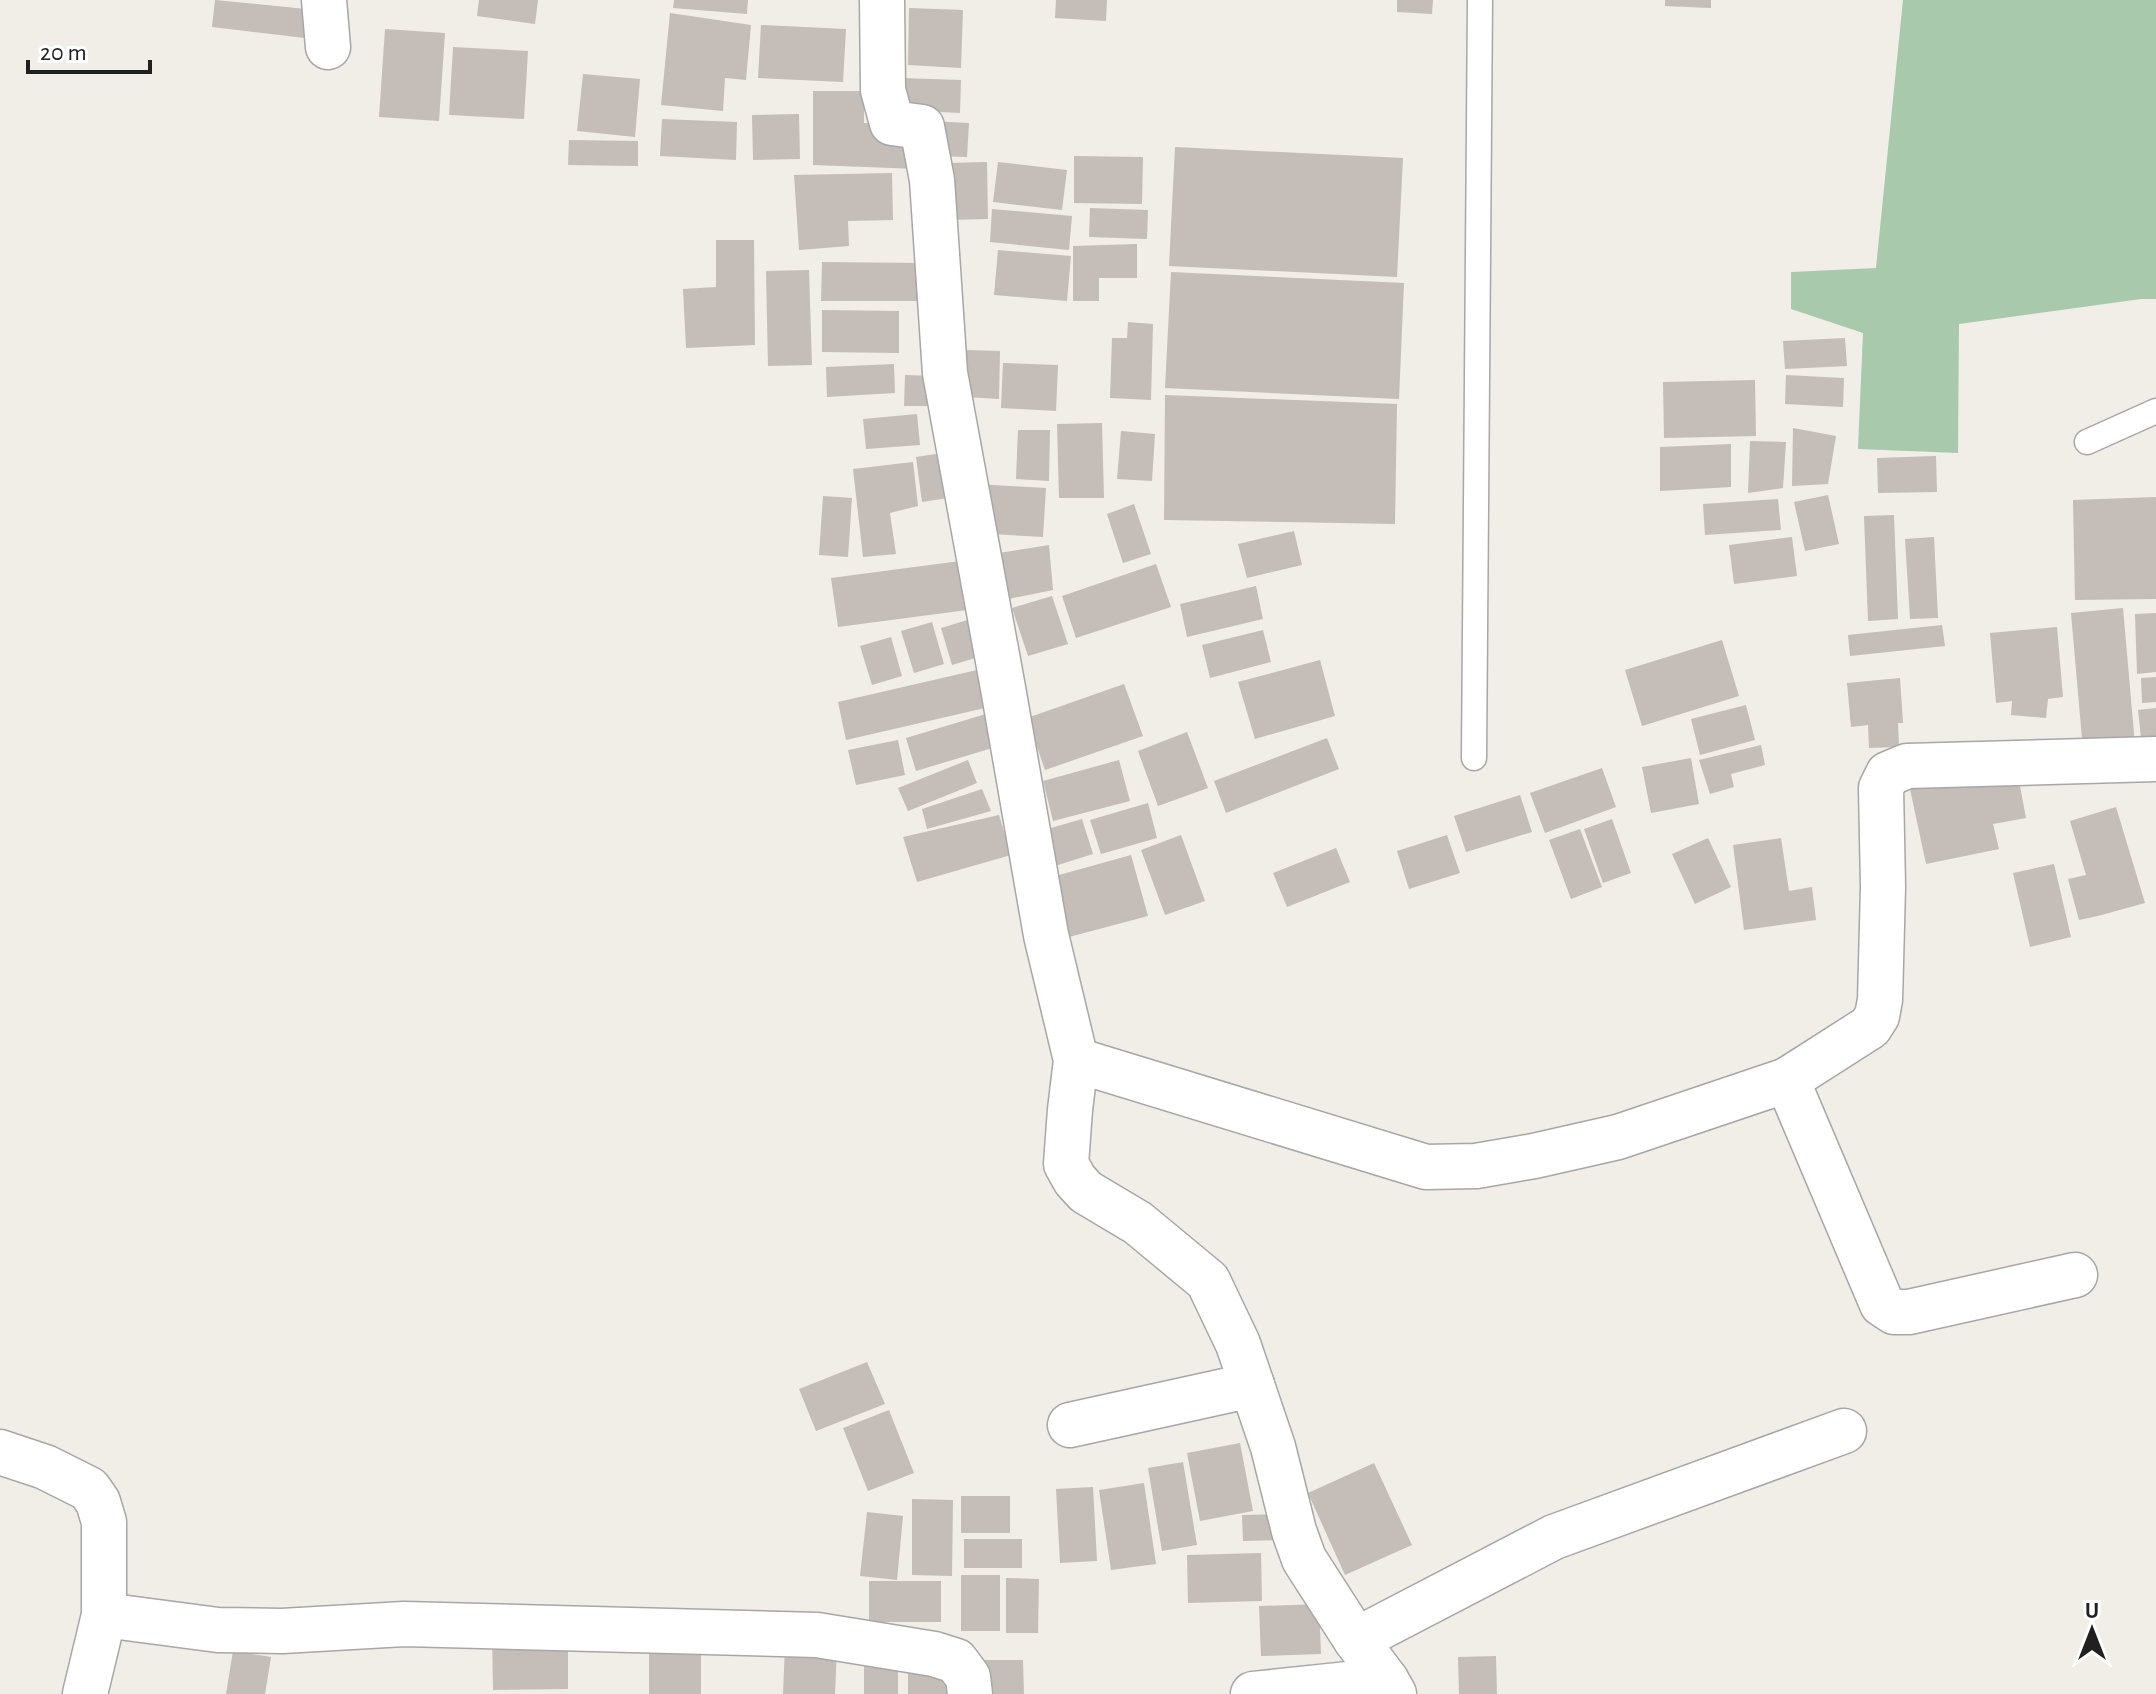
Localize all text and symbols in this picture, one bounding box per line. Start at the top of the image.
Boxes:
scale bar [28,24,150,74]
text: 20 m [40,41,87,65]
north arrow [2052,1590,2132,1670]
text: U [2085,1600,2099,1622]

